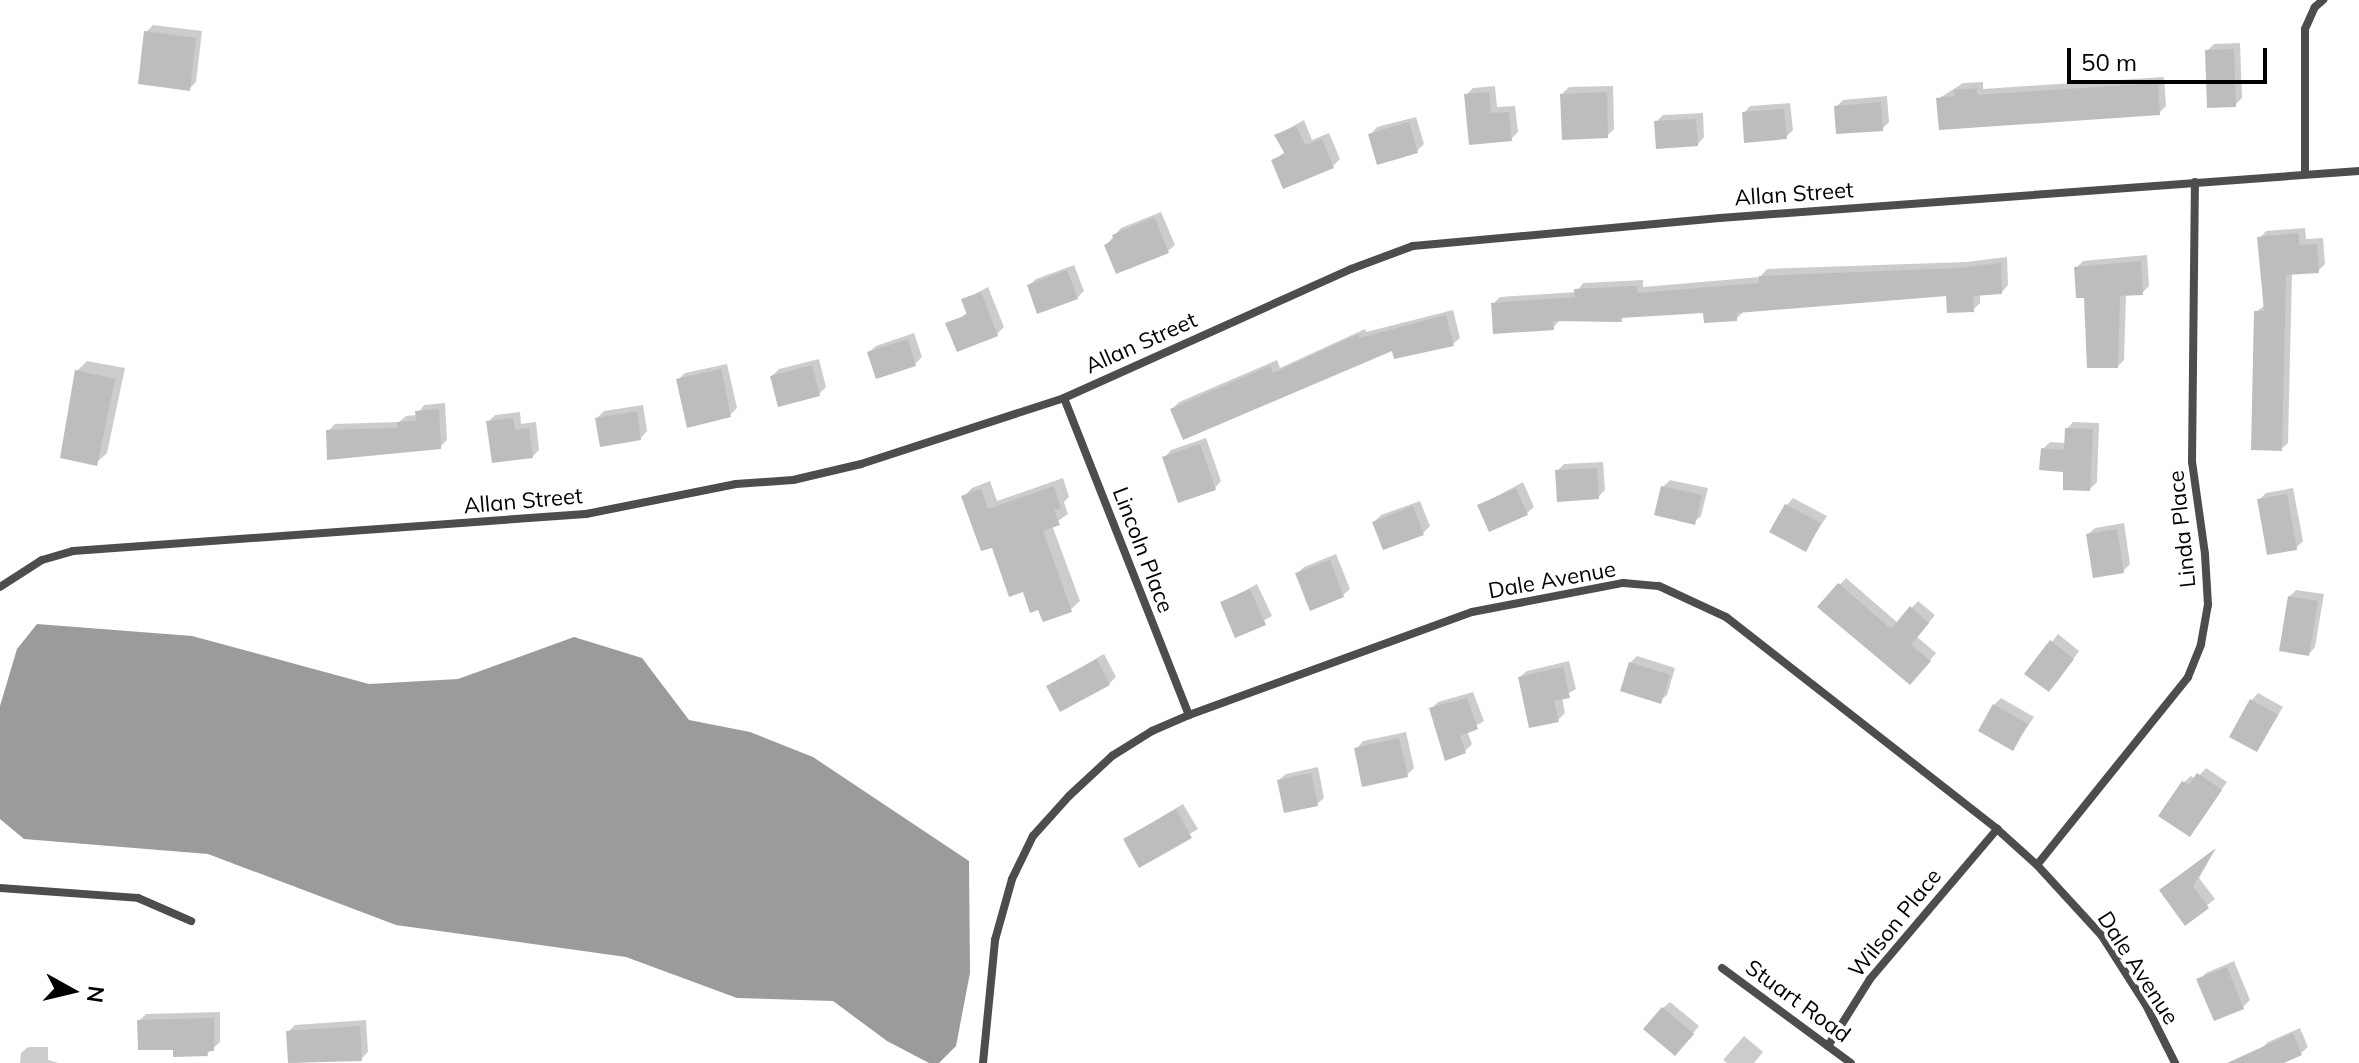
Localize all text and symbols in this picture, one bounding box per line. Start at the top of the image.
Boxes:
scale bar [2071,32,2271,82]
text: 50 m [2081,47,2137,77]
street label: Allan Street [1734,177,1854,211]
street label: Allan Street [1081,307,1201,379]
street label: Linda Place [2163,469,2201,589]
street label: Allan Street [462,483,584,519]
street label: Lincoln Place [1107,483,1179,617]
street label: Dale Avenue [1486,556,1618,604]
street label: Wilson Place [1843,863,1947,983]
street label: Dale Avenue [2092,907,2184,1029]
north arrow [32,951,112,1031]
street label: Stuart Road [1740,954,1856,1048]
text: N [81,984,111,1005]

